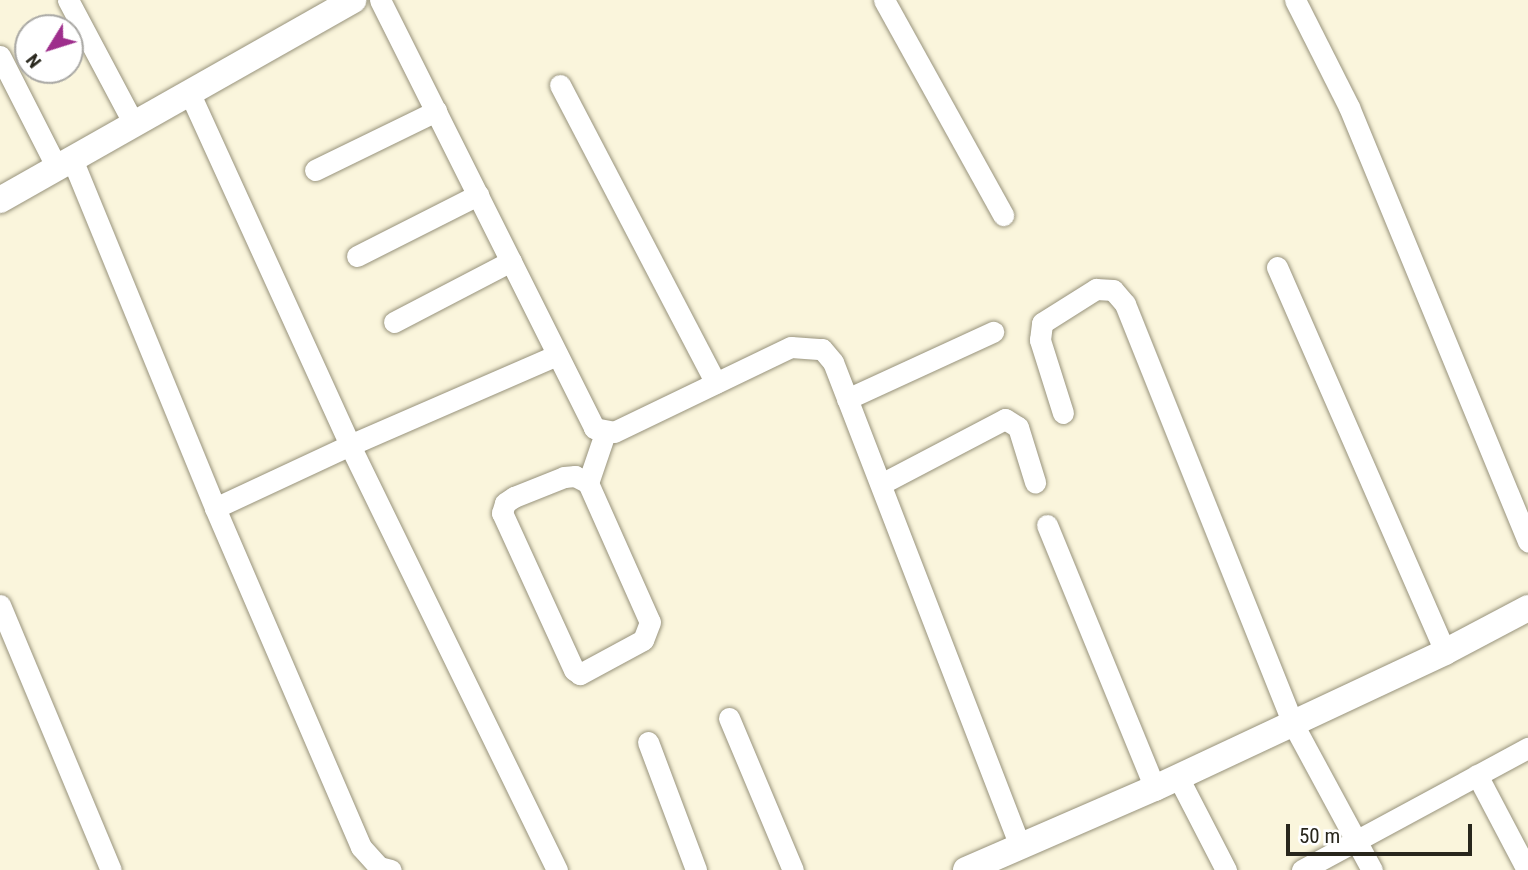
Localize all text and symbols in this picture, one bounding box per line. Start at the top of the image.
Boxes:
north arrow [14,14,84,84]
text: N [21,49,46,73]
scale bar [1290,810,1476,854]
text: 50 m [1299,824,1340,848]

